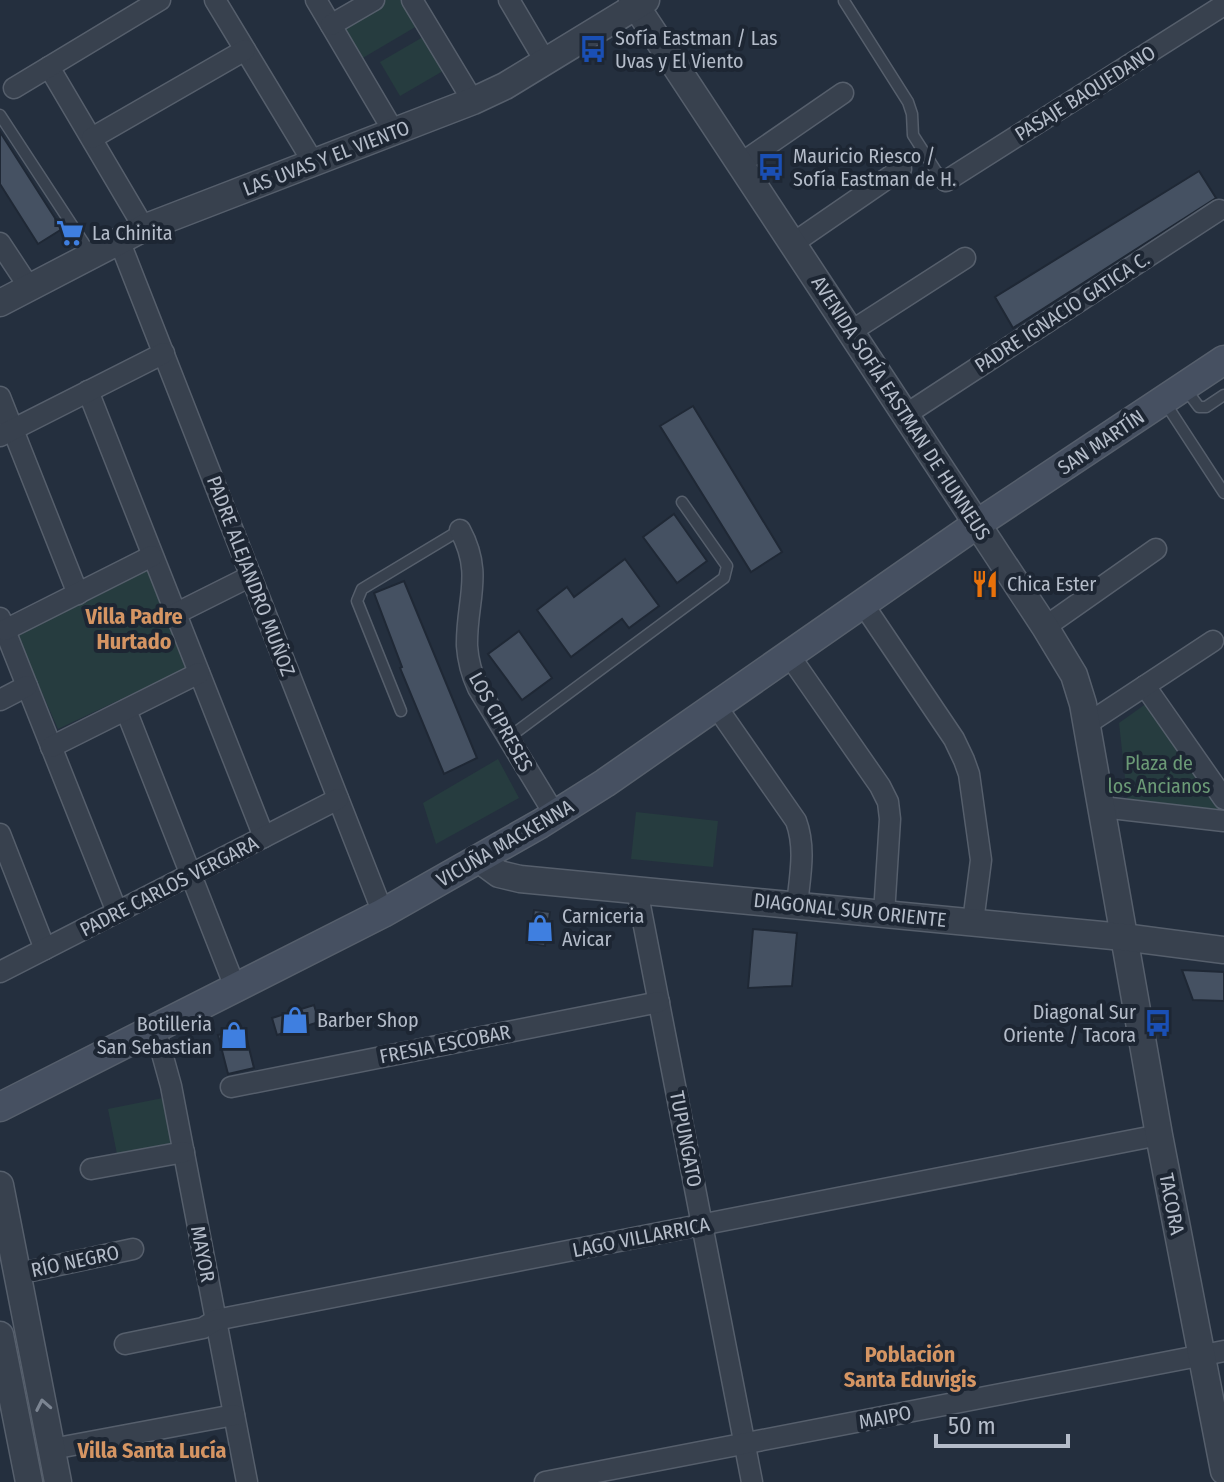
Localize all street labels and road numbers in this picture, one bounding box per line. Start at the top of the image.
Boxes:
street label: PASAJE BAQUEDANO [1010,40,1160,146]
street label: LAS UVAS Y EL VIENTO [239,115,413,201]
street label: PADRE IGNACIO GATICA C. [970,247,1154,377]
street label: AVENIDA SOFÍA EASTMAN DE HUNNEUS [806,271,996,545]
street label: SAN MARTÍN [1053,404,1149,480]
street label: PADRE ALEJANDRO MUÑOZ [202,473,300,679]
street label: LOS CIPRESES [464,668,538,776]
street label: VICUÑA MACKENNA [432,794,578,892]
street label: PADRE CARLOS VERGARA [76,830,263,941]
street label: DIAGONAL SUR ORIENTE [752,888,948,932]
street label: FRESIA ESCOBAR [377,1020,513,1068]
street label: TUPUNGATO [665,1089,707,1189]
street label: TACORA [1154,1171,1190,1237]
street label: LAGO VILLARRICA [570,1212,712,1262]
street label: MAYOR [186,1224,220,1284]
street label: RÍO NEGRO [29,1240,121,1282]
street label: MAIPO [857,1400,913,1434]

